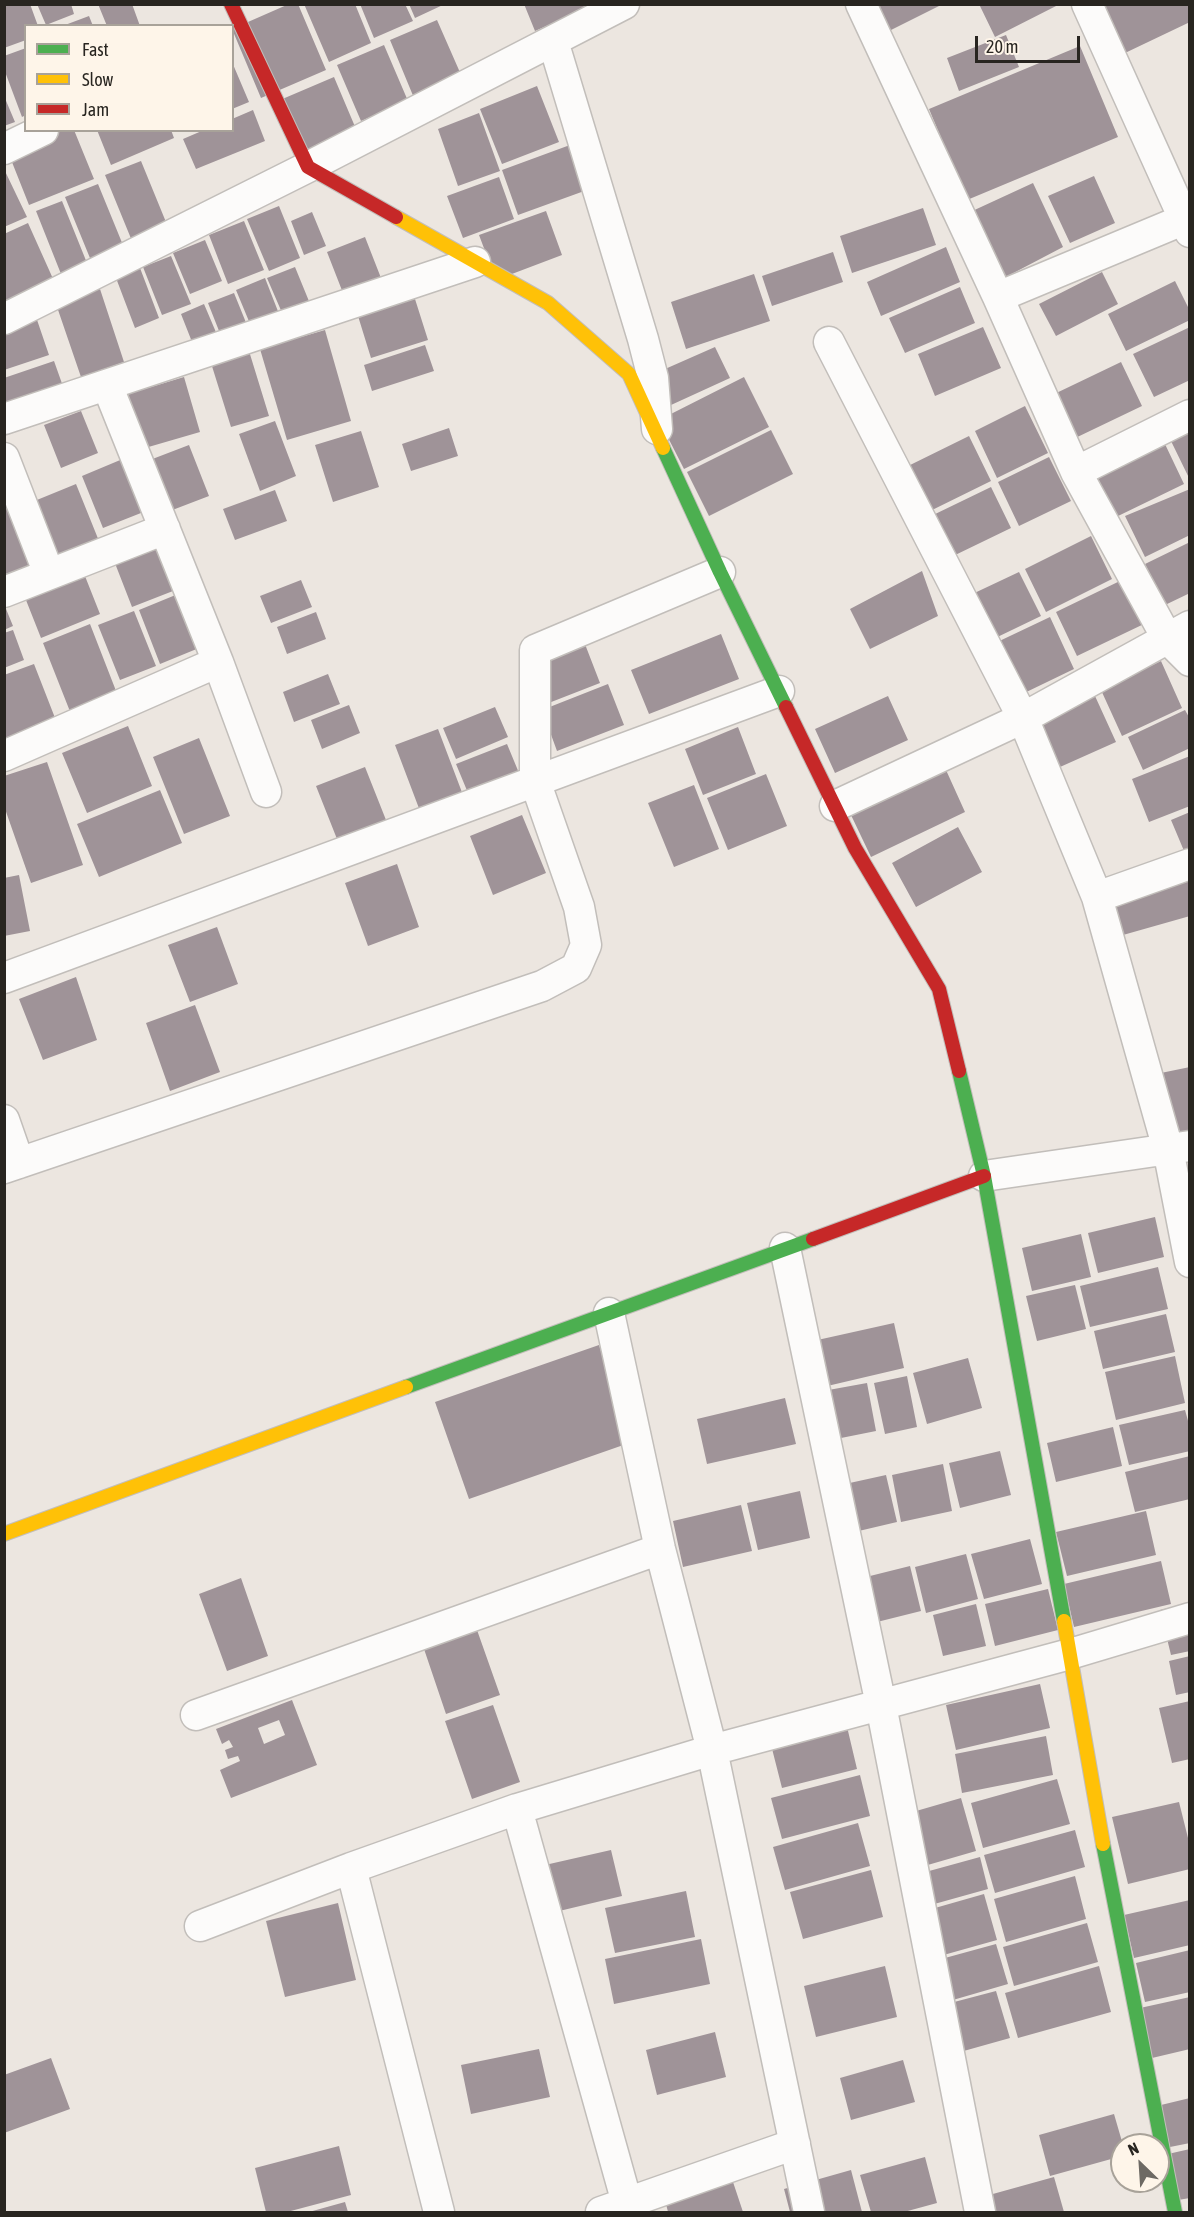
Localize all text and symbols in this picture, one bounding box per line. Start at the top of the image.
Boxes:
legend [24,24,234,132]
scale bar [978,24,1083,62]
text: 20 m [986,36,1018,57]
text: Fast [82,39,109,60]
text: Slow [82,69,113,90]
text: Jam [82,99,109,120]
north arrow [1110,2133,1170,2193]
text: N [1125,2138,1141,2159]

